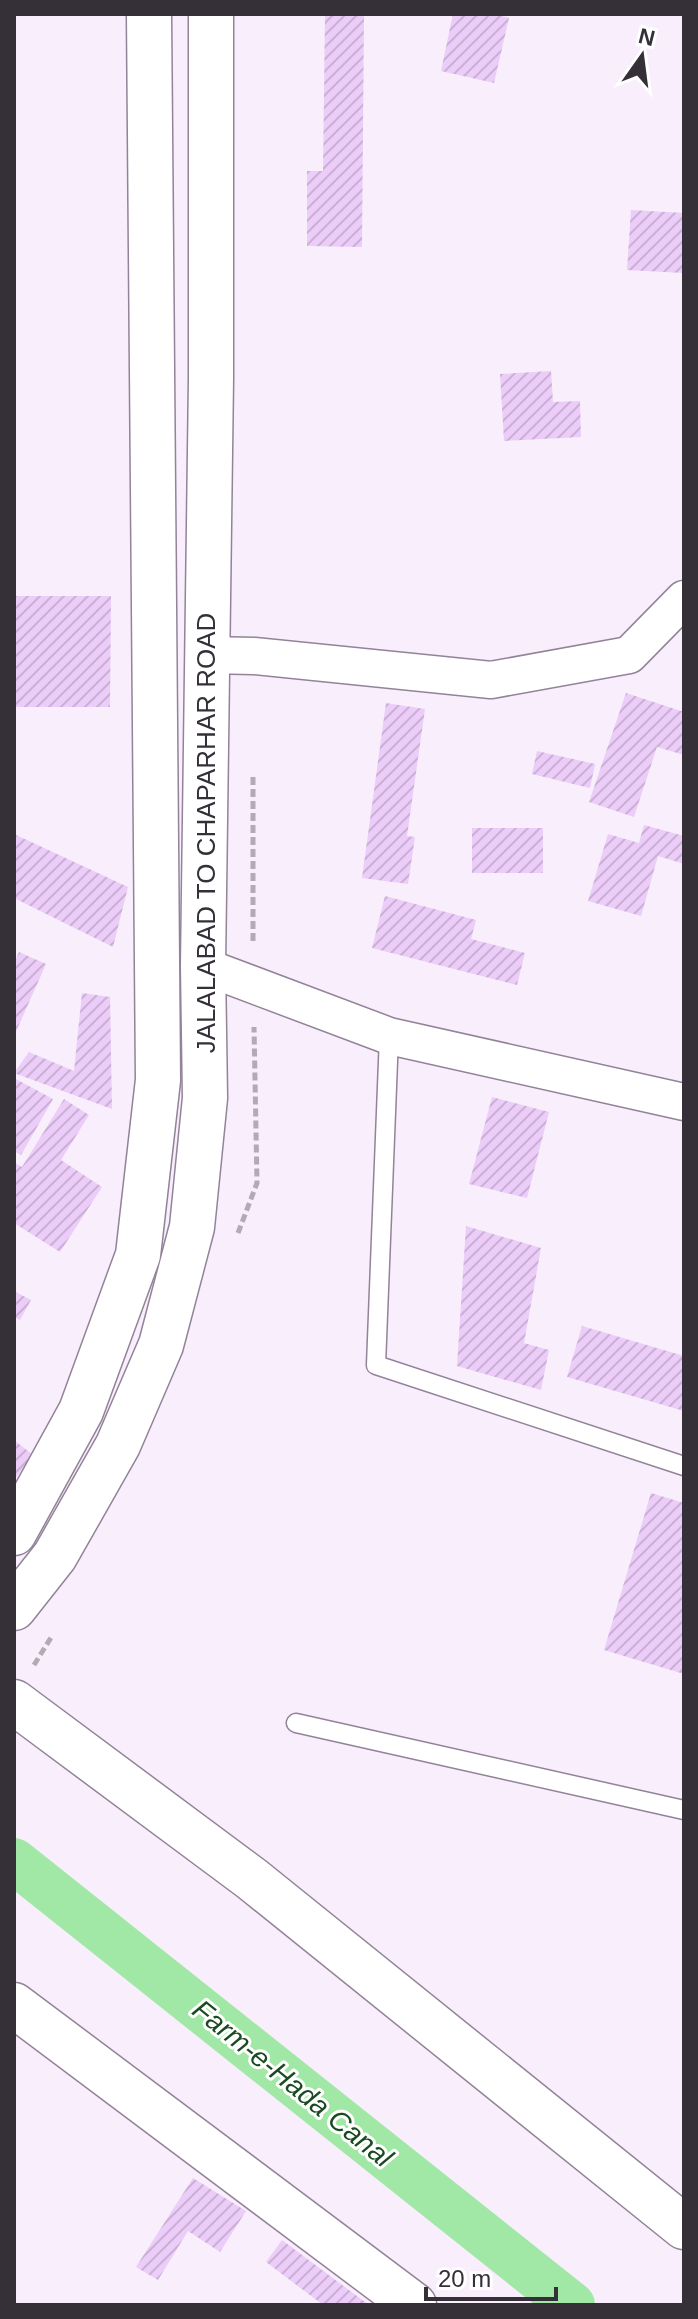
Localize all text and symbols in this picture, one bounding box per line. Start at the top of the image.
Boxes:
north arrow [602,16,682,96]
text: N [636,23,657,51]
street label: JALALABAD TO CHAPARHAR ROAD [191,613,221,1053]
water label: Farm-e-Hada Canal [187,1993,399,2174]
scale bar [426,2251,556,2301]
text: 20 m [438,2265,491,2292]

